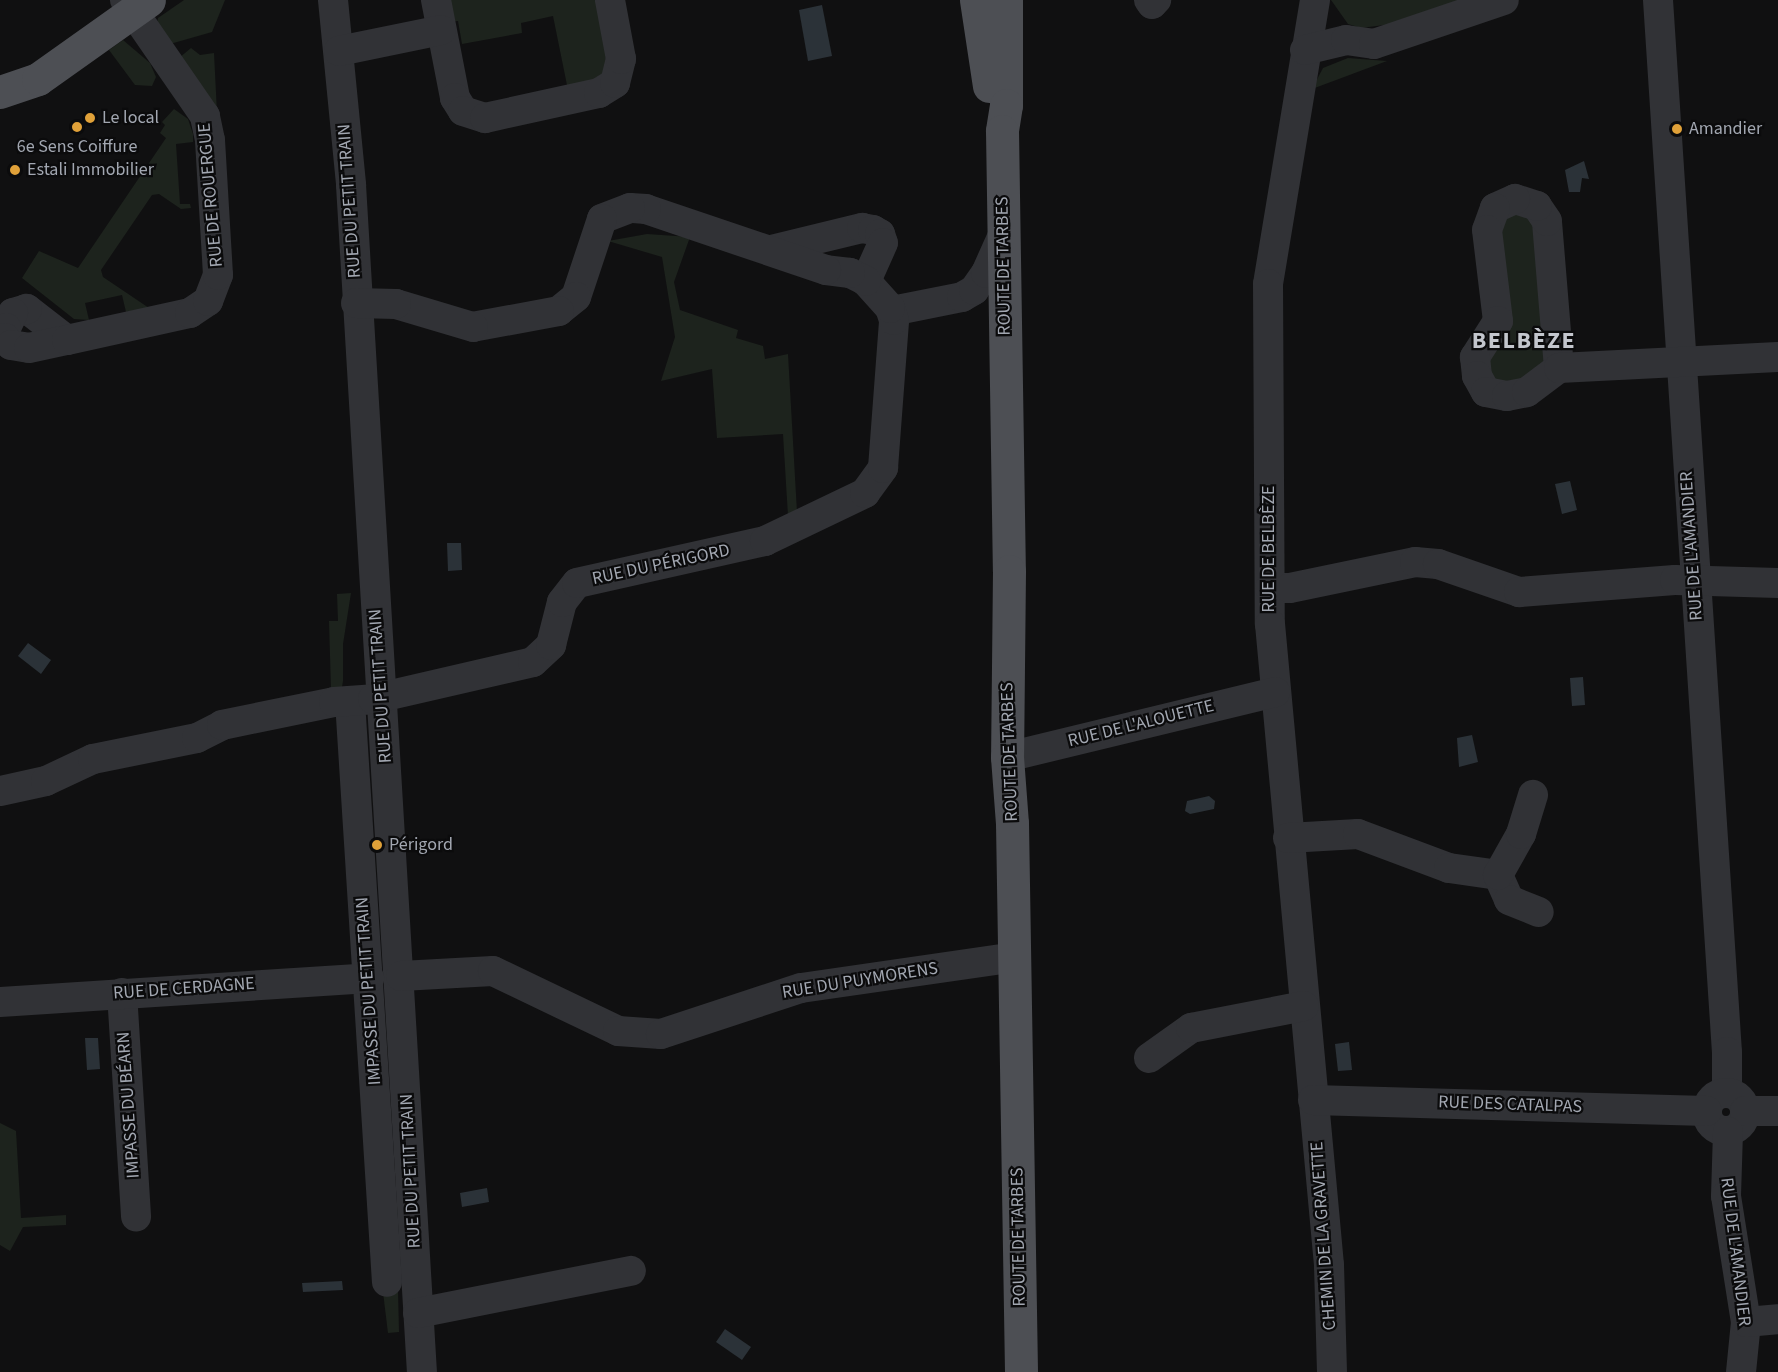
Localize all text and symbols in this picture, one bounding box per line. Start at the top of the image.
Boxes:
place label: Le local [102,107,159,129]
marker: Le local [83,111,97,125]
place label: Amandier [1689,118,1762,140]
marker: 6e Sens Coiffure [70,120,84,134]
street label: RUE DE ROUERGUE [194,122,228,268]
marker: Amandier [1670,122,1684,136]
street label: RUE DU PETIT TRAIN [334,123,366,279]
place label: 6e Sens Coiffure [17,136,137,158]
place label: Estali Immobilier [27,159,154,181]
marker: Estali Immobilier [8,163,22,177]
street label: ROUTE DE TARBES [992,196,1016,336]
district label: BELBÈZE [1472,327,1576,355]
street label: RUE DE L'AMANDIER [1676,471,1708,621]
street label: RUE DE BELBÈZE [1258,485,1280,613]
street label: RUE DU PÉRIGORD [590,540,732,590]
street label: RUE DU PETIT TRAIN [365,608,397,764]
street label: ROUTE DE TARBES [997,682,1023,822]
street label: RUE DE L'ALOUETTE [1066,695,1216,753]
place label: Périgord [389,834,453,856]
marker: Périgord [370,838,384,852]
street label: IMPASSE DU PETIT TRAIN [352,896,386,1086]
street label: RUE DU PUYMORENS [781,958,939,1004]
street label: RUE DE CERDAGNE [113,973,255,1005]
street label: IMPASSE DU BÉARN [113,1031,145,1179]
street label: RUE DES CATALPAS [1438,1092,1582,1118]
street label: RUE DU PETIT TRAIN [396,1093,426,1249]
street label: CHEMIN DE LA GRAVETTE [1307,1141,1341,1331]
street label: ROUTE DE TARBES [1007,1167,1031,1307]
street label: RUE DE L'AMANDIER [1715,1176,1755,1328]

